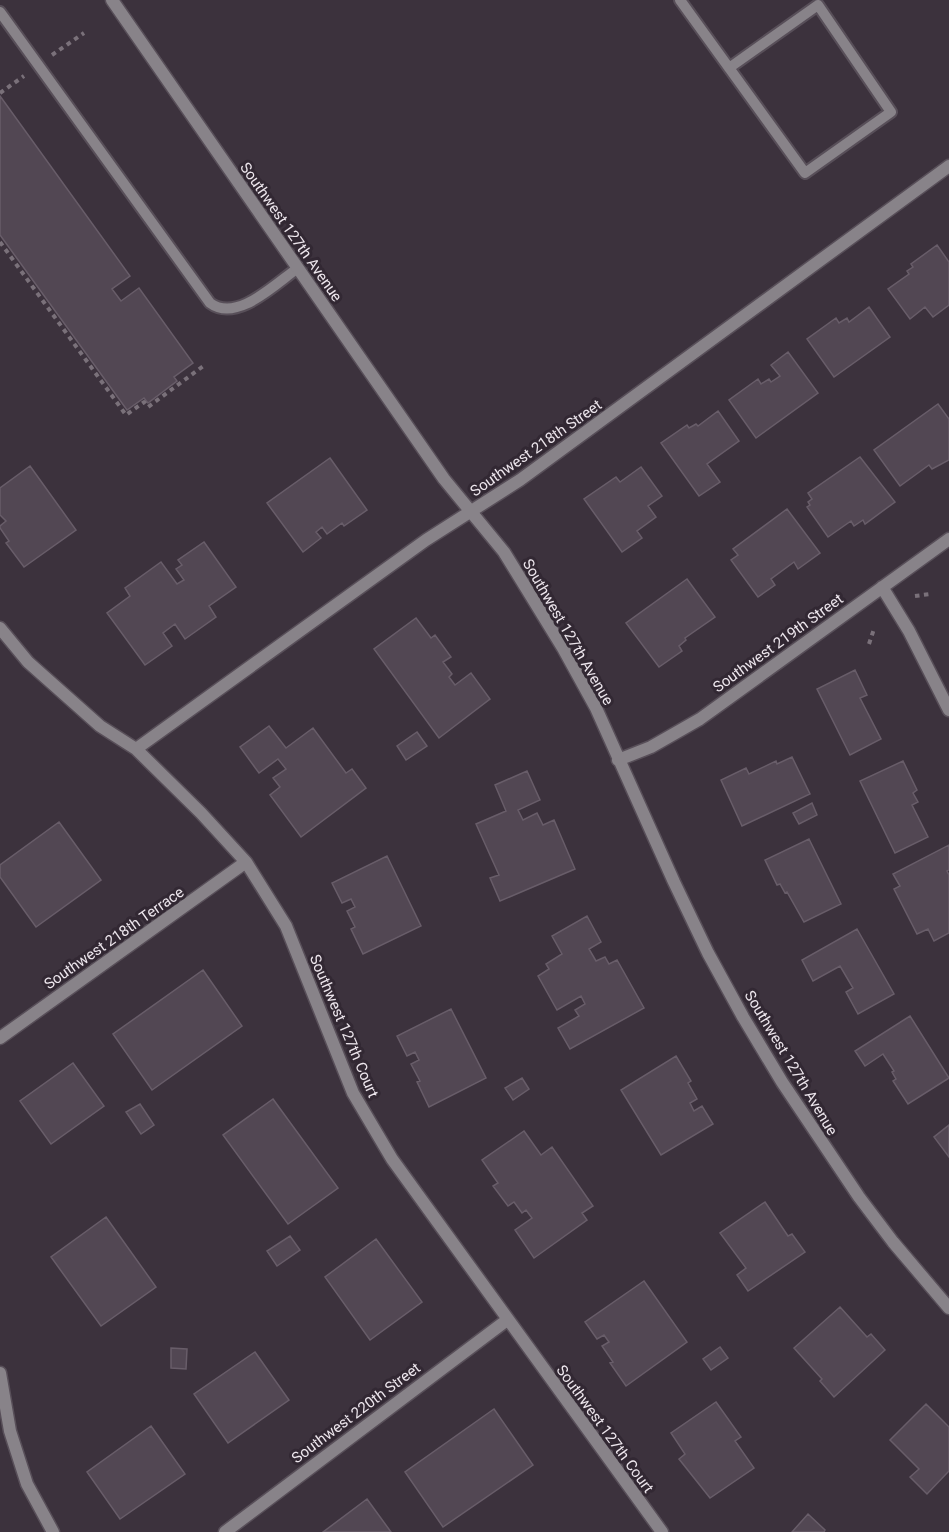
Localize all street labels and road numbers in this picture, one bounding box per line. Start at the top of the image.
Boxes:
street label: Southwest 127th Avenue [236,159,346,305]
street label: Southwest 218th Street [467,396,605,500]
street label: Southwest 127th Avenue [519,556,617,708]
street label: Southwest 219th Street [710,590,847,696]
street label: Southwest 218th Terrace [41,883,187,993]
street label: Southwest 127th Court [306,952,382,1100]
street label: Southwest 127th Avenue [741,987,841,1139]
street label: Southwest 220th Street [288,1359,424,1467]
street label: Southwest 127th Court [553,1362,657,1497]

